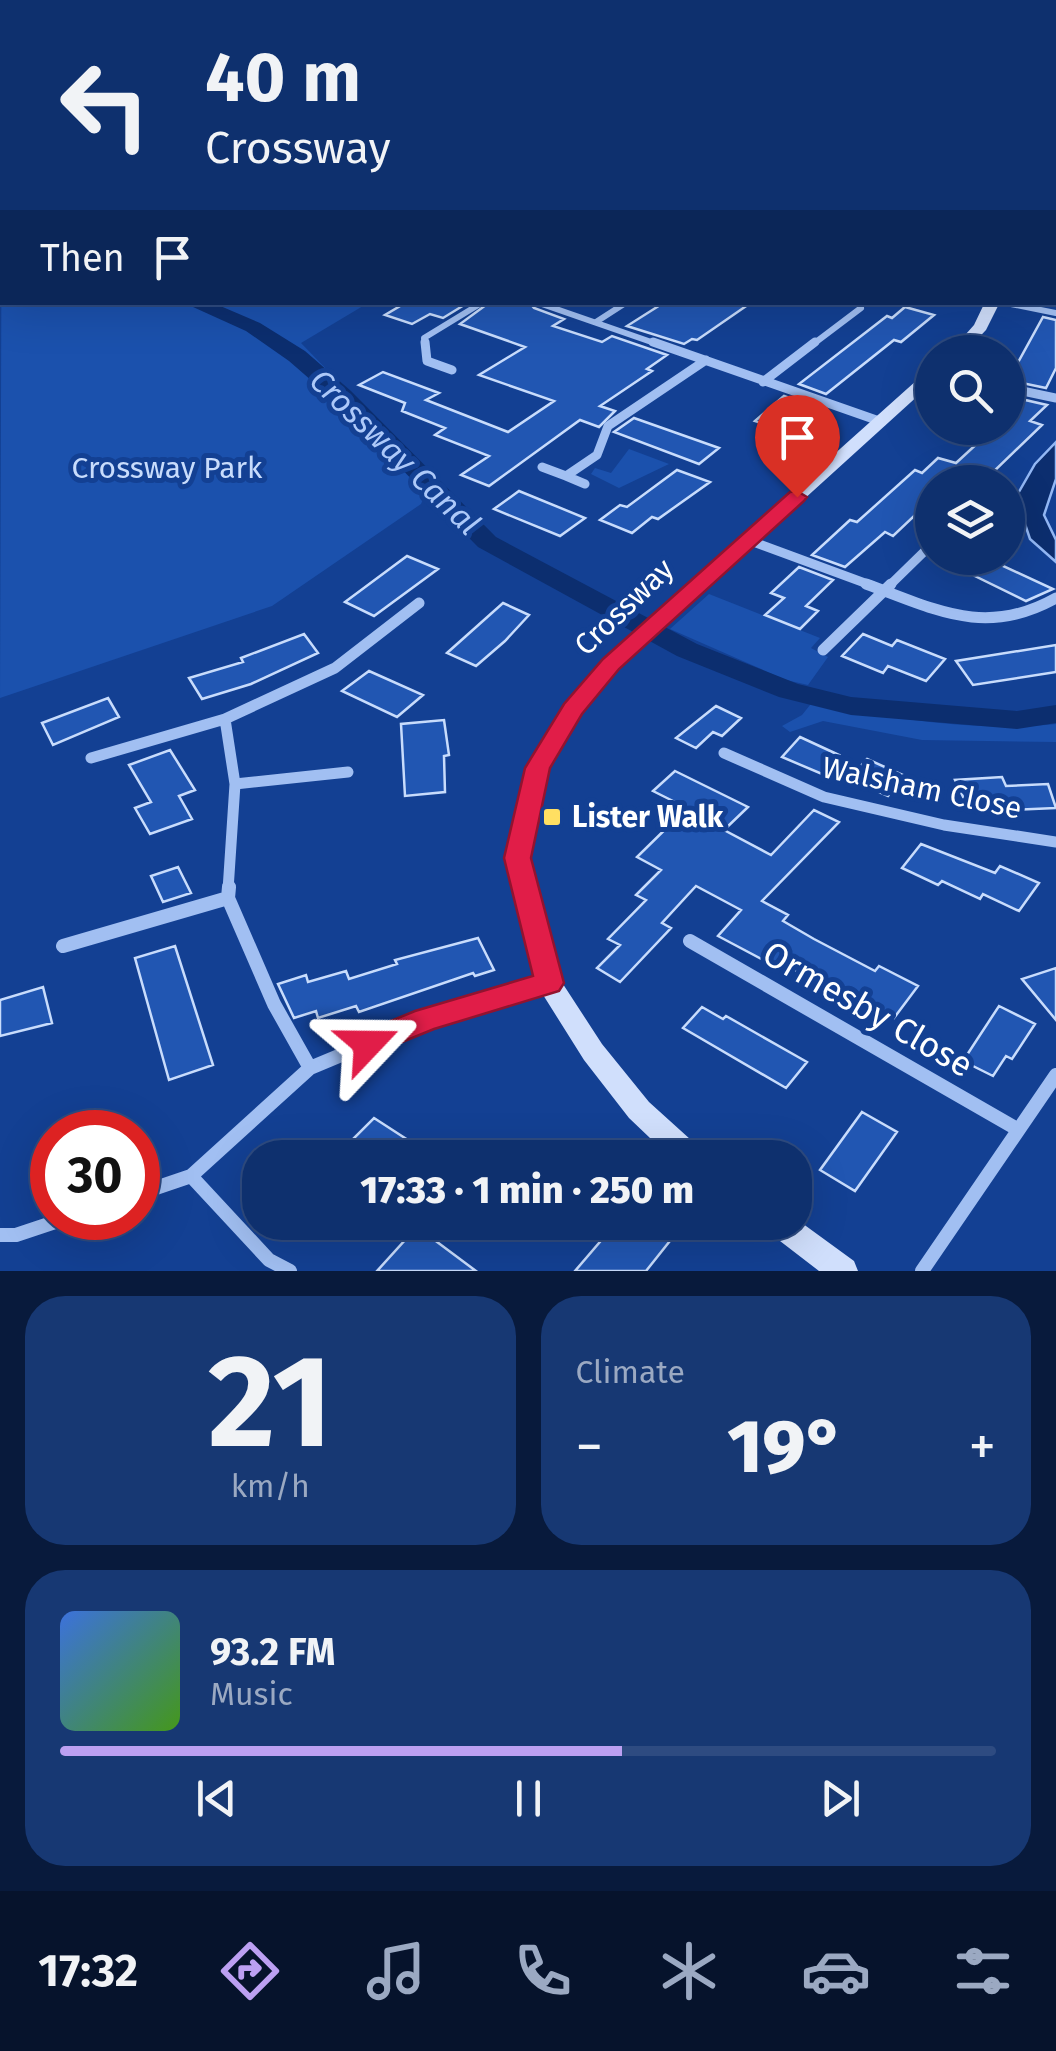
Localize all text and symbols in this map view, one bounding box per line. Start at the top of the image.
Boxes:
text: 40 m [205,36,361,120]
icon: left [40,40,170,170]
text: Crossway [205,121,391,175]
icon: arrive [145,230,200,285]
text: Then [40,235,125,281]
map controls [915,335,1025,575]
button: search [915,335,1025,445]
water label: Crossway Canal [302,361,488,543]
pin [755,395,840,498]
icon: arrive [770,410,825,465]
park label: Crossway Park [72,450,263,486]
button: layers [915,465,1025,575]
street label: Crossway [567,551,681,663]
street label: Walsham Close [819,749,1025,827]
place label: Lister Walk [572,799,724,835]
marker: Lister Walk [541,806,563,828]
street label: Ormesby Close [756,932,980,1086]
position arrow [316,992,420,1096]
speed limit sign: 30 [30,1110,160,1240]
text: 17:33 · 1 min · 250 m [360,1167,694,1213]
text: 21 [208,1324,333,1480]
text: Climate [576,1353,685,1391]
text: 19° [727,1402,844,1492]
text: − [576,1414,603,1480]
text: + [969,1414,996,1480]
text: km/h [231,1467,310,1505]
text: 93.2 FM [210,1629,335,1675]
text: Music [210,1675,293,1713]
icon: previous [189,1771,244,1826]
icon: pause [501,1771,556,1826]
icon: next [813,1771,868,1826]
icon: directions [215,1936,285,2006]
icon: music [361,1936,431,2006]
icon: phone [508,1936,578,2006]
icon: climate [654,1936,724,2006]
icon: car [801,1936,871,2006]
icon: filters [948,1936,1018,2006]
text: 17:32 [38,1944,138,1998]

